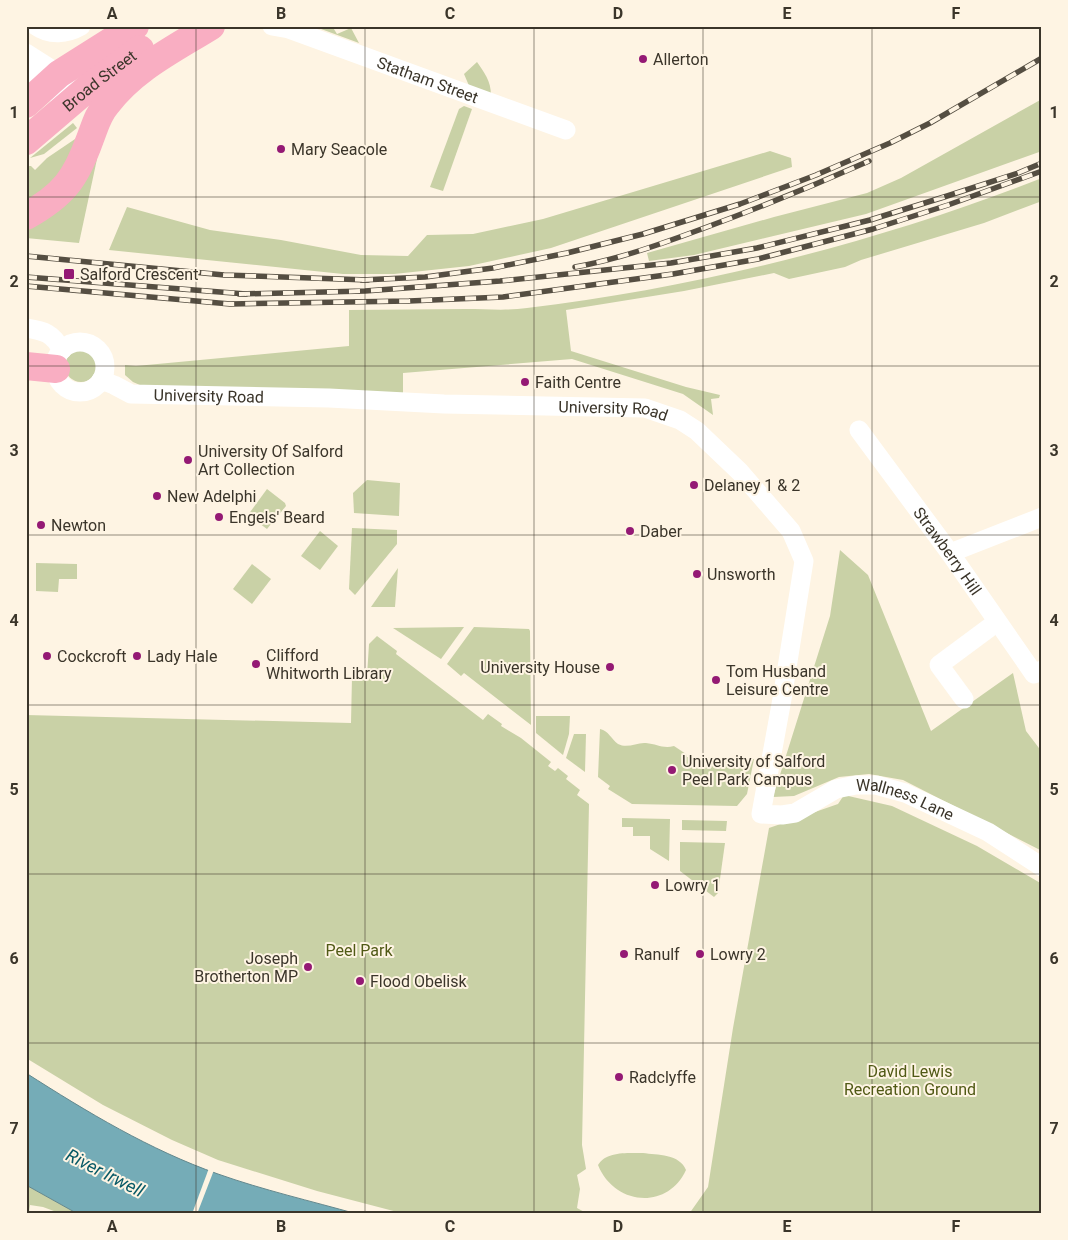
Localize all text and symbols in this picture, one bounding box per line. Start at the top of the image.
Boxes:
text: A [107,4,118,23]
text: B [276,4,286,23]
text: C [445,4,455,23]
text: D [613,4,623,23]
text: E [783,4,792,23]
text: F [952,4,961,23]
street label: Broad Street [59,46,140,116]
place label: Allerton [653,50,709,69]
street label: Statham Street [374,53,481,107]
marker: Allerton [637,53,649,65]
text: 1 [9,103,19,122]
text: 1 [1049,103,1059,122]
place label: Mary Seacole [291,140,387,159]
marker: Mary Seacole [275,143,287,155]
place label: Salford Crescent [80,265,198,284]
marker: Salford Crescent [62,267,76,281]
text: 2 [9,272,19,291]
text: 2 [1049,272,1059,291]
place label: Faith Centre [535,373,621,392]
marker: Faith Centre [519,376,531,388]
street label: University Road [153,385,264,407]
street label: University Road [558,397,670,425]
text: 3 [9,441,19,460]
text: 3 [1049,441,1059,460]
place label: University Of Salford Art Collection [198,442,343,479]
marker: University Of Salford Art Collection [182,454,194,466]
place label: Delaney 1 & 2 [704,476,800,495]
marker: Delaney 1 & 2 [688,479,700,491]
place label: New Adelphi [167,487,256,506]
marker: New Adelphi [151,490,163,502]
street label: Strawberry Hill [909,504,985,599]
place label: Engels' Beard [229,508,325,527]
marker: Engels' Beard [213,511,225,523]
place label: Newton [51,516,106,535]
marker: Newton [35,519,47,531]
place label: Daber [640,522,683,541]
marker: Daber [624,525,636,537]
place label: Unsworth [707,565,775,584]
marker: Unsworth [691,568,703,580]
text: 4 [9,611,19,630]
text: 4 [1049,611,1059,630]
place label: Clifford Whitworth Library [266,646,392,683]
place label: Cockcroft [57,647,126,666]
place label: Lady Hale [147,647,217,666]
marker: Cockcroft [41,650,53,662]
marker: Lady Hale [131,650,143,662]
marker: Clifford Whitworth Library [250,658,262,670]
place label: University House [480,658,600,677]
marker: University House [604,661,616,673]
place label: Tom Husband Leisure Centre [726,662,829,699]
marker: Tom Husband Leisure Centre [710,674,722,686]
place label: University of Salford Peel Park Campus [682,752,825,789]
marker: University of Salford Peel Park Campus [666,764,678,776]
street label: Wallness Lane [856,776,957,825]
text: 5 [9,780,19,799]
text: 5 [1049,780,1059,799]
place label: Lowry 1 [665,876,721,895]
marker: Lowry 1 [649,879,661,891]
park label: Peel Park [325,941,393,960]
place label: Ranulf [634,945,680,964]
place label: Lowry 2 [710,945,766,964]
marker: Ranulf [618,948,630,960]
marker: Lowry 2 [694,948,706,960]
text: 6 [9,949,19,968]
place label: Joseph Brotherton MP [194,949,298,986]
text: 6 [1049,949,1059,968]
marker: Joseph Brotherton MP [302,961,314,973]
place label: Flood Obelisk [370,972,467,991]
marker: Flood Obelisk [354,975,366,987]
park label: David Lewis Recreation Ground [844,1062,976,1099]
place label: Radclyffe [629,1068,696,1087]
marker: Radclyffe [613,1071,625,1083]
text: 7 [9,1119,19,1138]
text: 7 [1049,1119,1059,1138]
water label: River Irwell [63,1144,148,1201]
text: A [107,1217,118,1236]
text: B [276,1217,286,1236]
text: C [445,1217,455,1236]
text: D [613,1217,623,1236]
text: E [783,1217,792,1236]
text: F [952,1217,961,1236]

